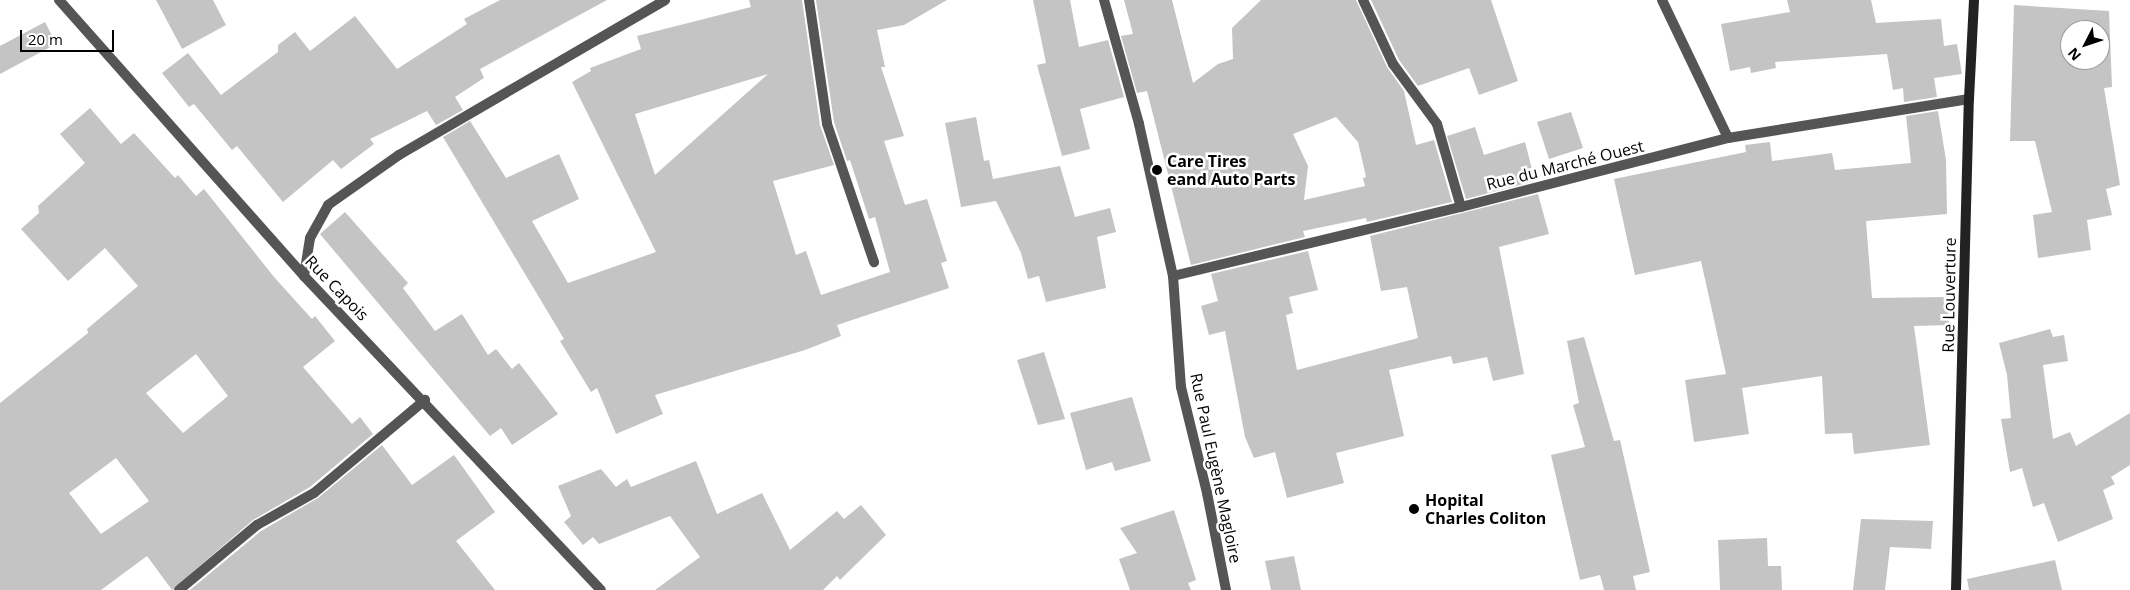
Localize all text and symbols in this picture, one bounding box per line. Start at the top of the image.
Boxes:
scale bar [22,20,116,52]
north arrow [2060,20,2110,70]
text: 20 m [28,29,63,49]
text: N [2063,44,2085,65]
street label: Rue du Marché Ouest [1484,136,1646,194]
place label: Care Tires eand Auto Parts [1167,151,1295,189]
marker: Care Tires eand Auto Parts [1151,164,1163,176]
street label: Rue Louverture [1938,237,1960,353]
street label: Rue Capois [301,252,373,324]
street label: Rue Paul Eugène Magloire [1186,371,1246,565]
place label: Hopital Charles Coliton [1425,490,1546,528]
marker: Hopital Charles Coliton [1407,502,1421,516]

